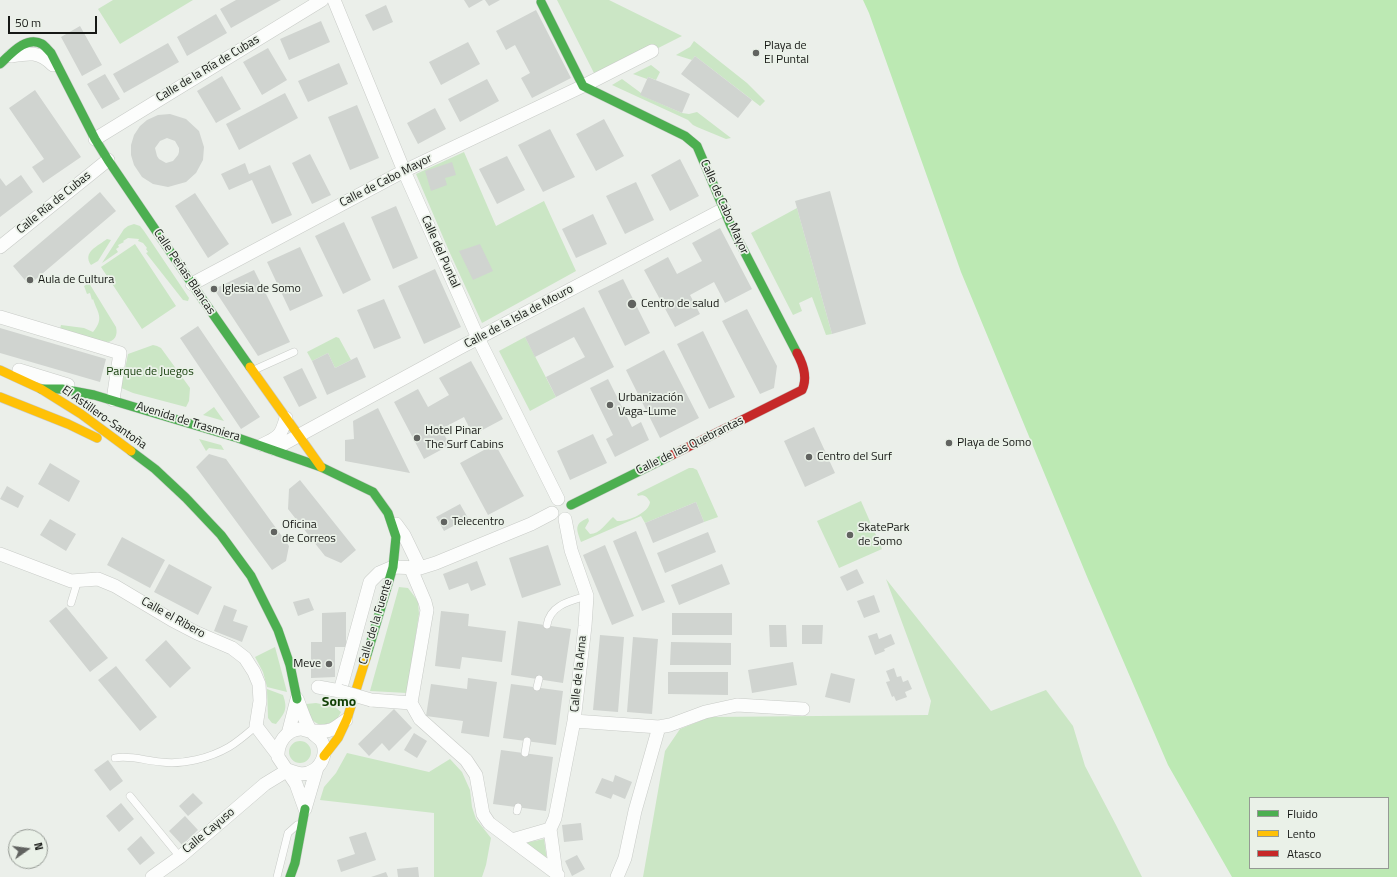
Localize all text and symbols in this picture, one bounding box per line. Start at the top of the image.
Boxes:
scale bar [10,8,99,34]
text: 50 m [15,13,41,32]
street label: Calle de la Ría de Cubas [154,33,262,105]
place label: Playa de El Puntal [764,39,809,67]
marker: Playa de El Puntal [751,48,761,58]
street label: Calle de Cabo Mayor [337,151,435,211]
street label: Calle de Cabo Mayor [697,158,751,256]
street label: Calle Ría de Cubas [14,169,94,237]
street label: Calle del Puntal [418,214,462,290]
street label: Calle Peñas Blancas [150,227,218,317]
place label: Aula de Cultura [38,273,114,287]
marker: Aula de Cultura [25,275,35,285]
place label: Iglesia de Somo [222,282,301,296]
street label: Calle de la Isla de Mouro [462,282,576,352]
marker: Iglesia de Somo [209,284,219,294]
place label: Centro de salud [641,297,719,311]
marker: Centro de salud [626,298,638,310]
park label: Parque de Juegos [106,365,194,379]
street label: El Astillero-Santoña [59,383,149,453]
place label: Urbanización Vaga-Lume [618,391,683,419]
street label: Avenida de Trasmiera [134,399,242,445]
marker: Urbanización Vaga-Lume [605,400,615,410]
street label: Calle de las Quebrantas [634,414,746,478]
place label: Hotel Pinar The Surf Cabins [425,424,504,452]
marker: Hotel Pinar The Surf Cabins [412,433,422,443]
place label: Playa de Somo [957,436,1031,450]
marker: Playa de Somo [944,438,954,448]
place label: Centro del Surf [817,450,892,464]
marker: Centro del Surf [804,452,814,462]
place label: Telecentro [452,515,504,529]
marker: Telecentro [439,517,449,527]
place label: Oficina de Correos [282,518,336,546]
place label: SkatePark de Somo [858,521,909,549]
marker: Oficina de Correos [269,527,279,537]
marker: SkatePark de Somo [845,530,855,540]
street label: Calle de la Fuente [356,578,396,666]
street label: Calle el Ribero [138,594,208,642]
street label: Calle de la Arna [568,635,590,713]
place label: Meve [293,657,321,671]
marker: Meve [324,659,334,669]
district label: Somo [322,695,356,711]
legend [1249,797,1389,869]
text: Fluido [1287,804,1318,823]
street label: Calle Cayuso [180,805,238,857]
text: Lento [1287,824,1316,843]
north arrow [8,829,48,869]
text: N [30,841,47,852]
text: Atasco [1287,844,1321,863]

